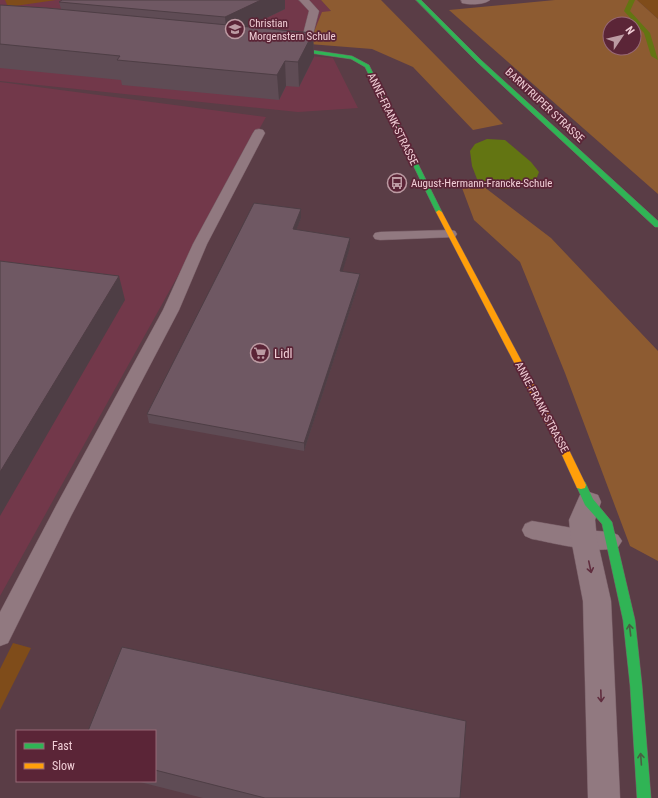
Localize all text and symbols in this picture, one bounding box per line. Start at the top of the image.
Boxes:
north arrow [602,16,642,56]
place label: Christian Morgenstern Schule [249,17,336,43]
school or university icon: Christian Morgenstern Schule [224,18,246,40]
text: N [623,24,637,37]
street label: BARNTRUPER STRASSE [503,65,587,146]
street label: ANNE-FRANK-STRASSE [364,71,421,168]
bus stop icon: August-Hermann-Francke-Schule [386,172,408,194]
place label: August-Hermann-Francke-Schule [411,177,552,190]
supermarket icon: Lidl [249,342,271,364]
place label: Lidl [274,346,293,361]
street label: ANNE-FRANK-STRASSE [512,359,571,455]
one-way arrow [586,560,594,573]
one-way arrow [626,624,634,637]
one-way arrow [598,689,605,702]
legend [16,730,156,782]
text: Fast [52,739,73,753]
one-way arrow [638,753,645,766]
text: Slow [52,759,75,773]

